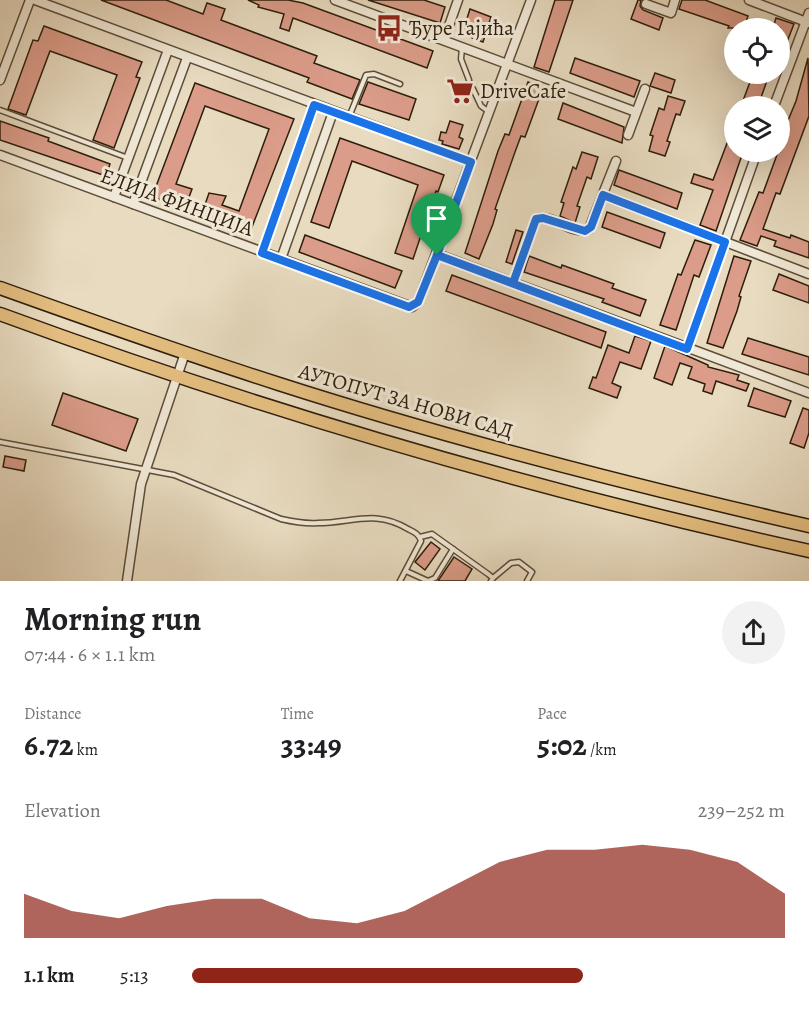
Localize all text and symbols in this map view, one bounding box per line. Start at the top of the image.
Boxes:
bus stop icon: Ђуре Гајића [374,13,404,43]
place label: Ђуре Гајића [409,14,514,42]
map controls [724,18,790,162]
button: locate [724,18,790,84]
supermarket icon: DriveCafe [445,76,475,106]
place label: DriveCafe [480,77,566,105]
button: layers [724,96,790,162]
street label: ЕЛИЈА ФИНЦИЈА [97,161,258,243]
pin [411,193,462,255]
icon: arrive [420,202,453,235]
street label: АУТОПУТ ЗА НОВИ САД [295,357,516,445]
text: Morning run [24,596,201,641]
button: share [722,601,785,664]
text: 07:44 · 6 × 1.1 km [24,641,155,668]
text: Distance [24,703,81,725]
text: Time [281,703,314,725]
text: Pace [537,703,567,725]
text: 6.72 [24,725,74,765]
text: 33:49 [281,725,342,765]
text: 5:02 [537,725,587,765]
text: km [74,739,98,761]
text: /km [587,739,617,761]
text: Elevation [24,797,101,824]
text: 239–252 m [698,797,785,824]
text: 1.1 km [24,962,74,989]
text: 5:13 [120,962,149,989]

